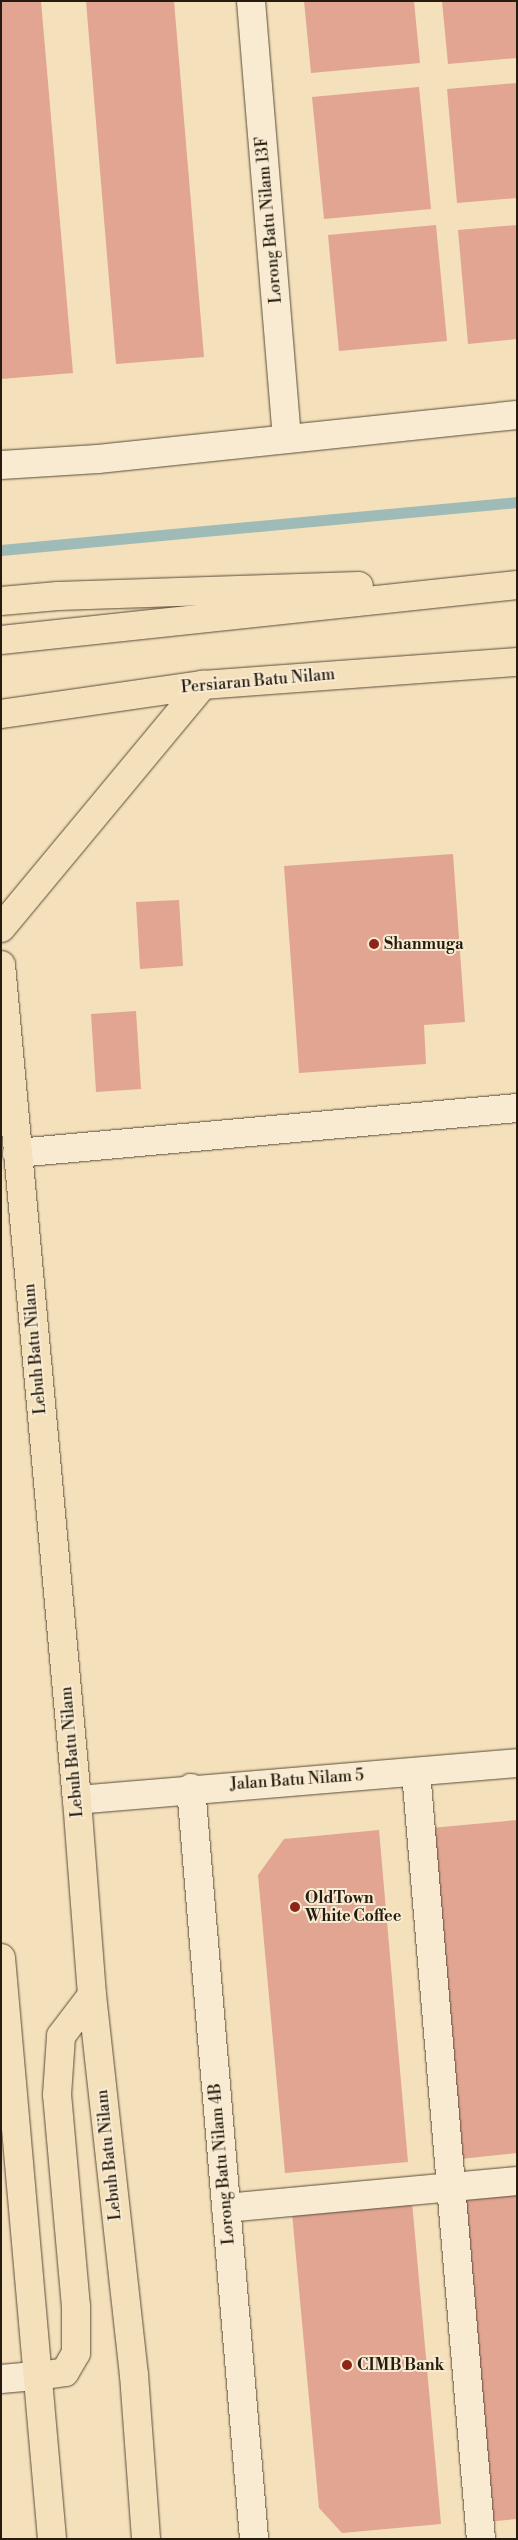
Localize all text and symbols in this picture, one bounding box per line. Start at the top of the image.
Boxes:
street label: Lorong Batu Nilam 13F [252,136,286,304]
street label: Persiaran Batu Nilam [180,665,336,697]
place label: Shanmuga [384,934,464,954]
marker: Shanmuga [368,938,380,950]
street label: Lebuh Batu Nilam [20,1283,50,1415]
street label: Lebuh Batu Nilam [57,1686,87,1818]
street label: Jalan Batu Nilam 5 [229,1766,365,1794]
place label: OldTown White Coffee [305,1888,401,1926]
marker: OldTown White Coffee [289,1901,301,1913]
street label: Lorong Batu Nilam 4B [205,2083,239,2245]
street label: Lebuh Batu Nilam [93,2089,125,2221]
place label: CIMB Bank [357,2355,444,2375]
marker: CIMB Bank [341,2359,353,2371]

